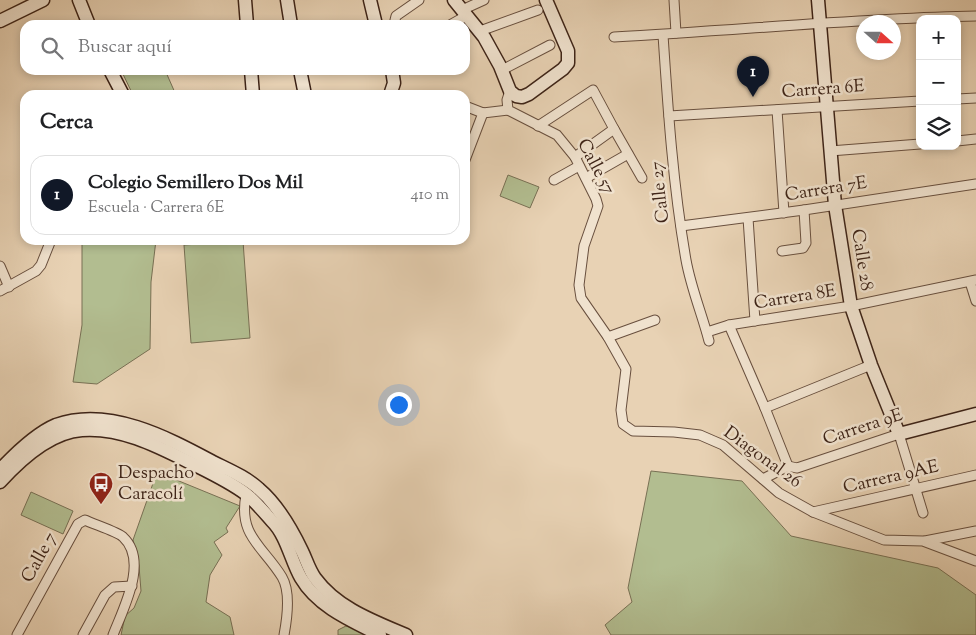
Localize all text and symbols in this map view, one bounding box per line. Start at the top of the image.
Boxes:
north arrow [856,15,901,60]
map controls [916,15,961,150]
button: + [916,15,961,60]
search box [20,20,470,75]
icon: search [38,34,66,62]
text: Buscar aquí [78,34,172,61]
pin: 1 [737,56,769,97]
button: − [916,60,961,105]
street label: Carrera 6E [781,74,865,106]
button: layers [916,105,961,150]
text: Cerca [40,108,93,138]
street label: Calle 57 [569,134,621,200]
street label: Calle 27 [645,160,677,224]
text: Colegio Semillero Dos Mil [88,170,303,197]
street label: Carrera 7E [783,171,869,209]
text: 1 [54,184,60,207]
text: 410 m [411,184,449,207]
text: Escuela · Carrera 6E [88,197,224,220]
street label: Calle 28 [843,227,879,293]
street label: Carrera 8E [752,279,838,317]
your location [386,392,412,418]
street label: Carrera 9E [820,403,906,453]
street label: Diagonal 26 [717,421,807,495]
street label: Carrera 9AE [841,454,941,502]
place label: Despacho Caracolí [118,461,194,508]
bus stop icon: Despacho Caracolí [88,471,114,505]
street label: Calle 7 [16,528,64,588]

